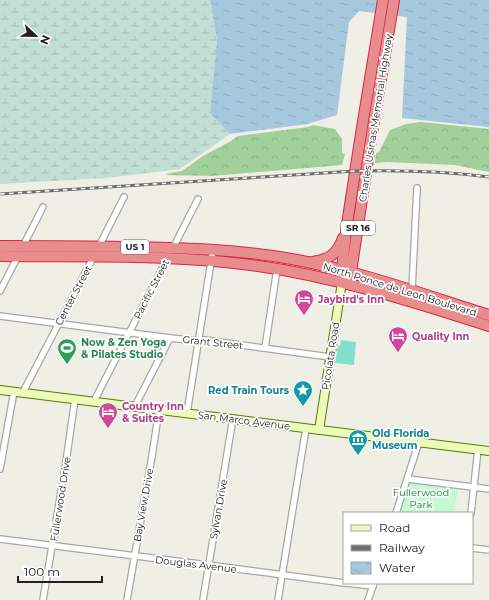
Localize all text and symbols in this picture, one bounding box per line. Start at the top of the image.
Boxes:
north arrow [16,16,56,56]
text: N [37,33,53,46]
street label: Charles Usinas Memorial Highway [356,33,395,203]
road number: SR 16 [341,221,375,235]
road number: US 1 [121,240,149,254]
street label: Pacific Street [131,257,172,321]
street label: North Ponce de Leon Boulevard [321,260,478,319]
street label: Center Street [52,263,95,328]
hotel icon: Jaybird's Inn [293,288,315,316]
place label: Jaybird's Inn [317,293,384,306]
street label: Picolata Road [319,321,342,391]
hotel icon: Quality Inn [387,325,409,353]
place label: Quality Inn [412,330,470,343]
street label: Grant Street [182,333,244,352]
place label: Now & Zen Yoga & Pilates Studio [81,336,166,361]
sports icon: Now & Zen Yoga & Pilates Studio [56,337,78,365]
place icon: Red Train Tours [292,379,314,407]
place label: Red Train Tours [208,384,290,397]
place label: Country Inn & Suites [122,400,184,425]
hotel icon: Country Inn & Suites [97,401,119,429]
street label: San Marco Avenue [197,408,291,433]
place label: Old Florida Museum [372,427,430,452]
museum icon: Old Florida Museum [347,428,369,456]
street label: Fullerwood Drive [47,456,74,542]
street label: Bay View Drive [131,467,156,543]
street label: Sylvan Drive [207,478,230,540]
park label: Fullerwood Park [393,486,449,511]
legend [343,512,473,584]
text: Road [379,520,410,535]
text: Railway [379,540,425,555]
street label: Douglas Avenue [154,553,237,576]
scale bar [18,558,102,584]
text: Water [379,560,416,575]
text: 100 m [24,564,60,579]

